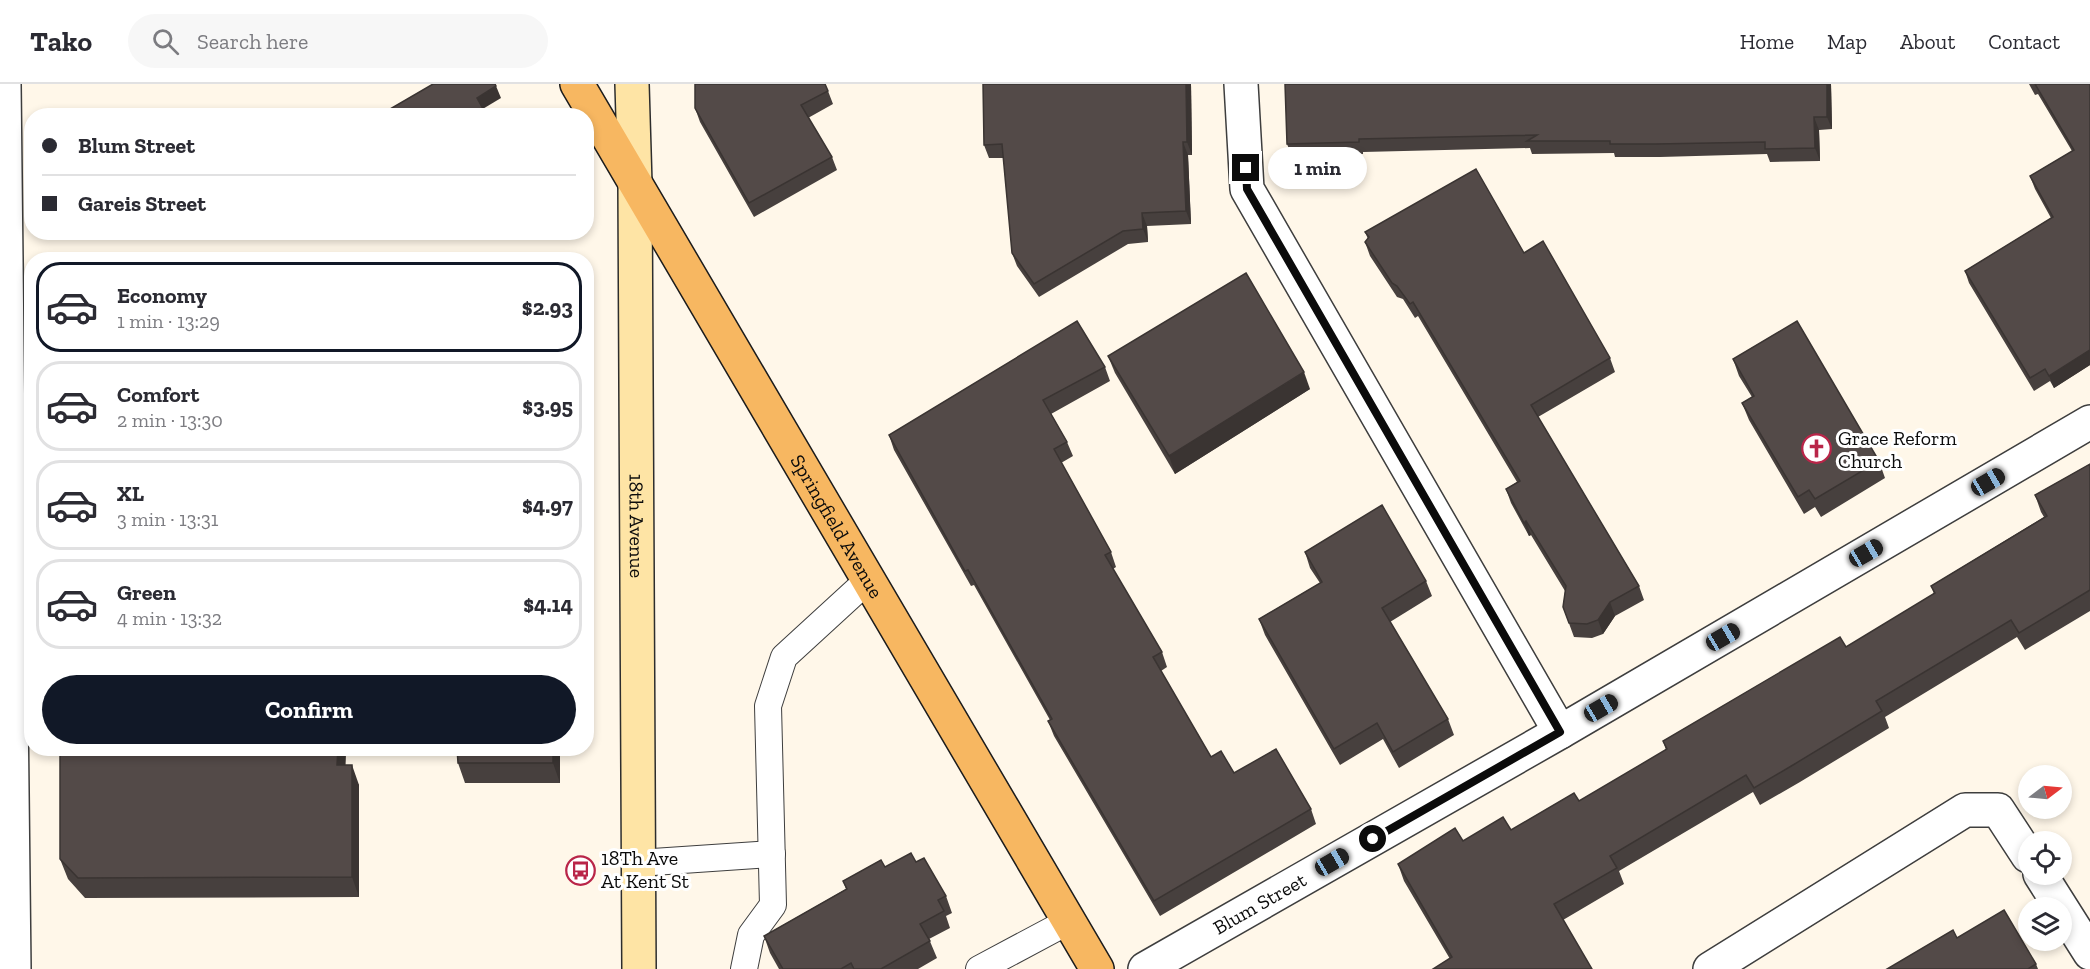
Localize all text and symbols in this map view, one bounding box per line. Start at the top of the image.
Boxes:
search box [128,14,548,68]
text: Tako [30,25,92,58]
icon: search [149,25,182,58]
text: Search here [197,28,308,55]
text: Home [1740,29,1794,54]
text: Map [1827,29,1867,54]
text: About [1900,29,1955,54]
text: Contact [1988,29,2060,54]
text: Blum Street [78,132,195,159]
callout: 1 min [1267,147,1366,189]
route end [1232,154,1259,181]
text: 1 min [1294,156,1341,180]
text: Gareis Street [78,190,206,217]
icon: car [45,280,99,334]
text: Economy [117,282,207,309]
text: $2.93 [522,294,573,321]
text: 1 min · 13:29 [117,309,220,333]
icon: car [45,379,99,433]
text: Comfort [117,381,199,408]
text: $3.95 [522,393,573,420]
text: 2 min · 13:30 [117,408,223,432]
place label: Grace Reform Church [1838,426,1957,473]
church icon: Grace Reform Church [1801,433,1833,465]
street label: Springfield Avenue [785,450,888,602]
car [1968,465,2008,499]
street label: 18th Avenue [624,474,649,578]
icon: car [45,478,99,532]
text: XL [117,480,144,507]
text: $4.97 [522,492,573,519]
text: 3 min · 13:31 [117,507,219,531]
car [1846,536,1886,570]
icon: car [45,577,99,631]
text: Green [117,579,176,606]
text: $4.14 [523,591,573,618]
text: 4 min · 13:32 [117,606,222,630]
car [1703,620,1743,654]
button: Confirm [42,675,576,744]
car [1581,691,1621,725]
north arrow [2018,765,2072,819]
map controls [2018,765,2072,951]
route start [1359,825,1386,852]
button: locate [2018,831,2072,885]
car [1312,845,1352,879]
place label: 18Th Ave At Kent St [601,846,690,893]
bus stop icon: 18Th Ave At Kent St [564,854,596,886]
street label: Blum Street [1209,867,1311,940]
button: layers [2018,897,2072,951]

